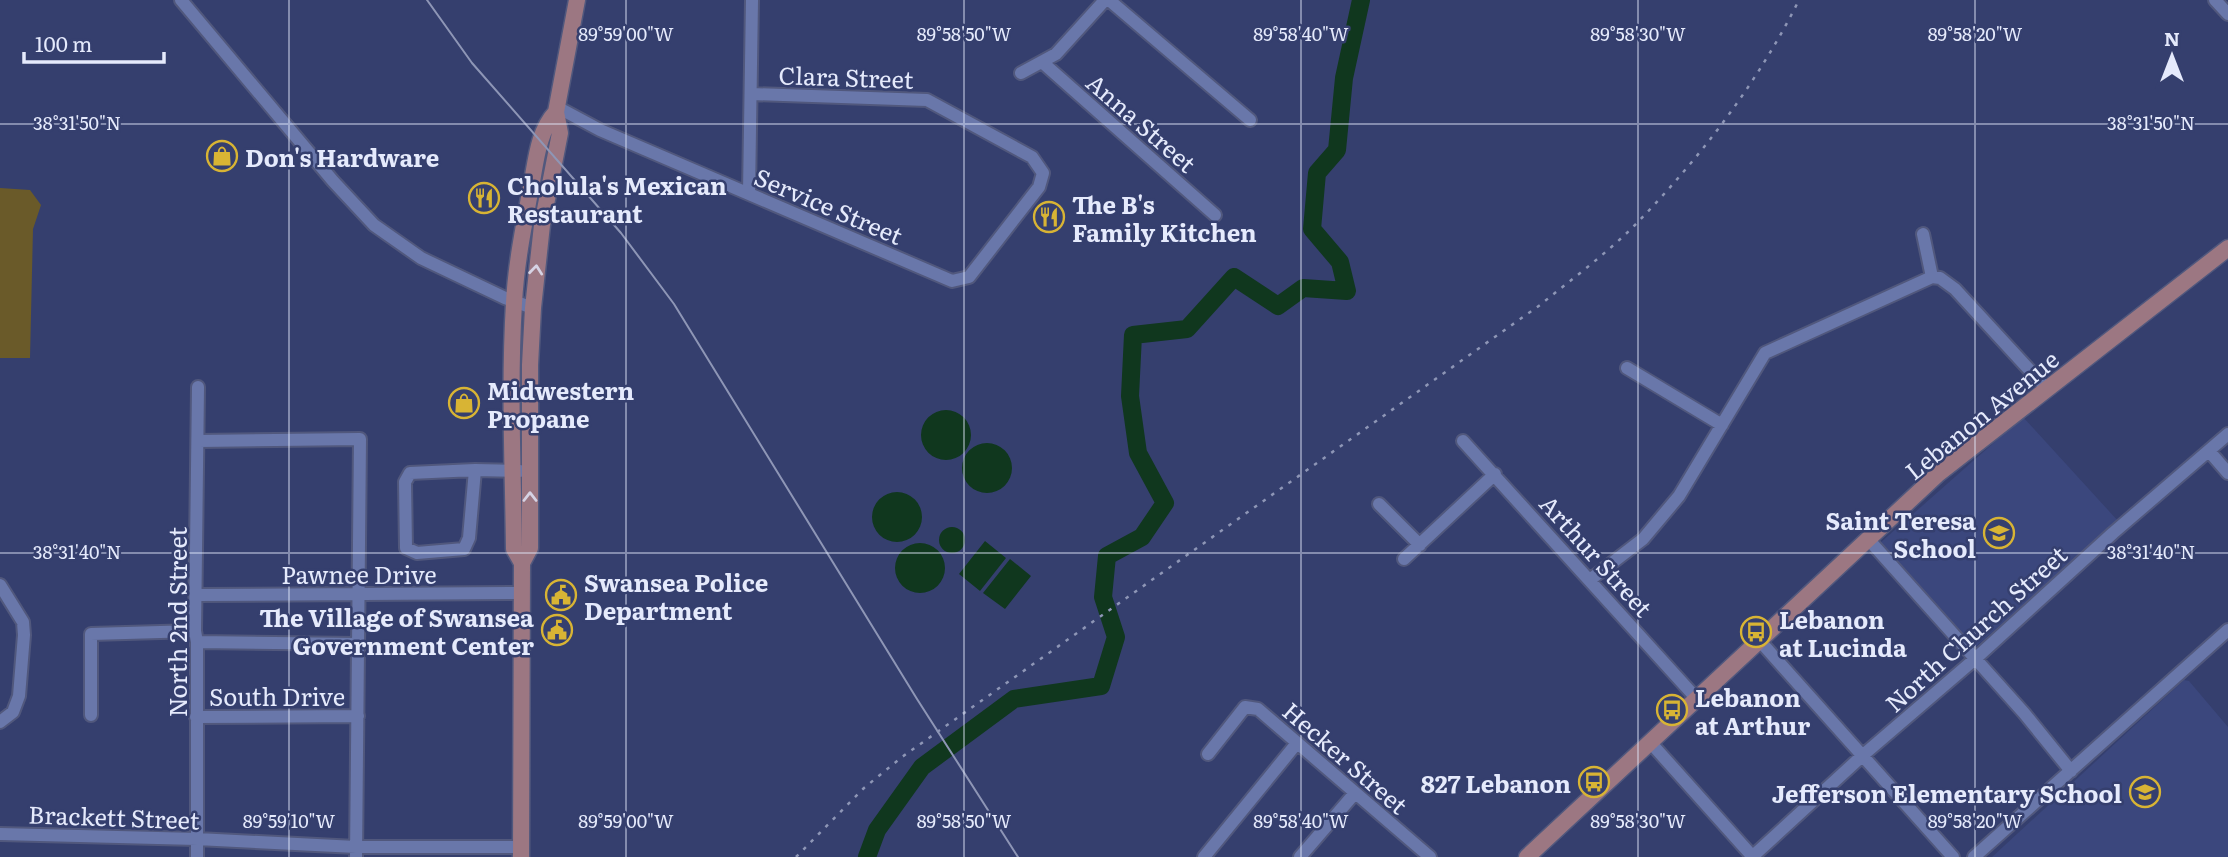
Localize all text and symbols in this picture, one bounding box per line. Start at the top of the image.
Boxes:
text: 89°59'00"W [578,20,674,47]
text: 89°58'50"W [917,20,1012,47]
text: 89°58'40"W [1253,20,1349,47]
text: 89°58'30"W [1590,20,1686,47]
text: 89°58'20"W [1928,20,2023,47]
scale bar [24,21,164,65]
north arrow [2137,21,2207,91]
text: N [2164,24,2180,52]
text: 100 m [35,27,92,58]
street label: Clara Street [778,56,914,96]
street label: Anna Street [1080,64,1205,180]
text: 38°31'50"N [33,109,121,136]
text: 38°31'50"N [2107,109,2195,136]
shop icon: Don's Hardware [205,139,239,173]
place label: Don's Hardware [245,139,439,174]
street label: Service Street [749,158,909,252]
place label: Cholula's Mexican Restaurant [507,167,727,230]
restaurant icon: Cholula's Mexican Restaurant [467,181,501,215]
place label: The B's Family Kitchen [1072,186,1257,249]
restaurant icon: The B's Family Kitchen [1032,200,1066,234]
one-way arrow [529,264,544,276]
street label: Lebanon Avenue [1897,341,2065,487]
place label: Midwestern Propane [487,372,635,435]
shop icon: Midwestern Propane [447,386,481,420]
street label: Arthur Street [1533,486,1662,624]
one-way arrow [522,492,538,502]
place label: Saint Teresa School [1826,502,1976,565]
school or university icon: Saint Teresa School [1982,516,2016,550]
street label: North 2nd Street [159,526,194,717]
street label: North Church Street [1876,537,2074,719]
text: 38°31'40"N [33,538,121,565]
text: 38°31'40"N [2107,538,2195,565]
street label: Pawnee Drive [281,556,437,591]
place label: Swansea Police Department [584,564,768,627]
public building icon: Swansea Police Department [544,578,578,612]
place label: The Village of Swansea Government Center [259,599,534,662]
place label: Lebanon at Lucinda [1779,601,1907,664]
public building icon: The Village of Swansea Government Center [540,613,574,647]
bus stop icon: Lebanon at Lucinda [1739,615,1773,649]
street label: South Drive [209,678,345,713]
place label: Lebanon at Arthur [1695,679,1810,742]
street label: Hecker Street [1276,693,1416,821]
bus stop icon: Lebanon at Arthur [1655,693,1689,727]
place label: 827 Lebanon [1421,765,1571,800]
bus stop icon: 827 Lebanon [1577,765,1611,799]
place label: Jefferson Elementary School [1772,775,2122,810]
school or university icon: Jefferson Elementary School [2128,775,2162,809]
street label: Brackett Street [28,796,200,836]
text: 89°59'10"W [243,807,336,834]
text: 89°59'00"W [578,807,674,834]
text: 89°58'50"W [917,807,1012,834]
text: 89°58'40"W [1253,807,1349,834]
text: 89°58'30"W [1590,807,1686,834]
text: 89°58'20"W [1928,807,2023,834]

